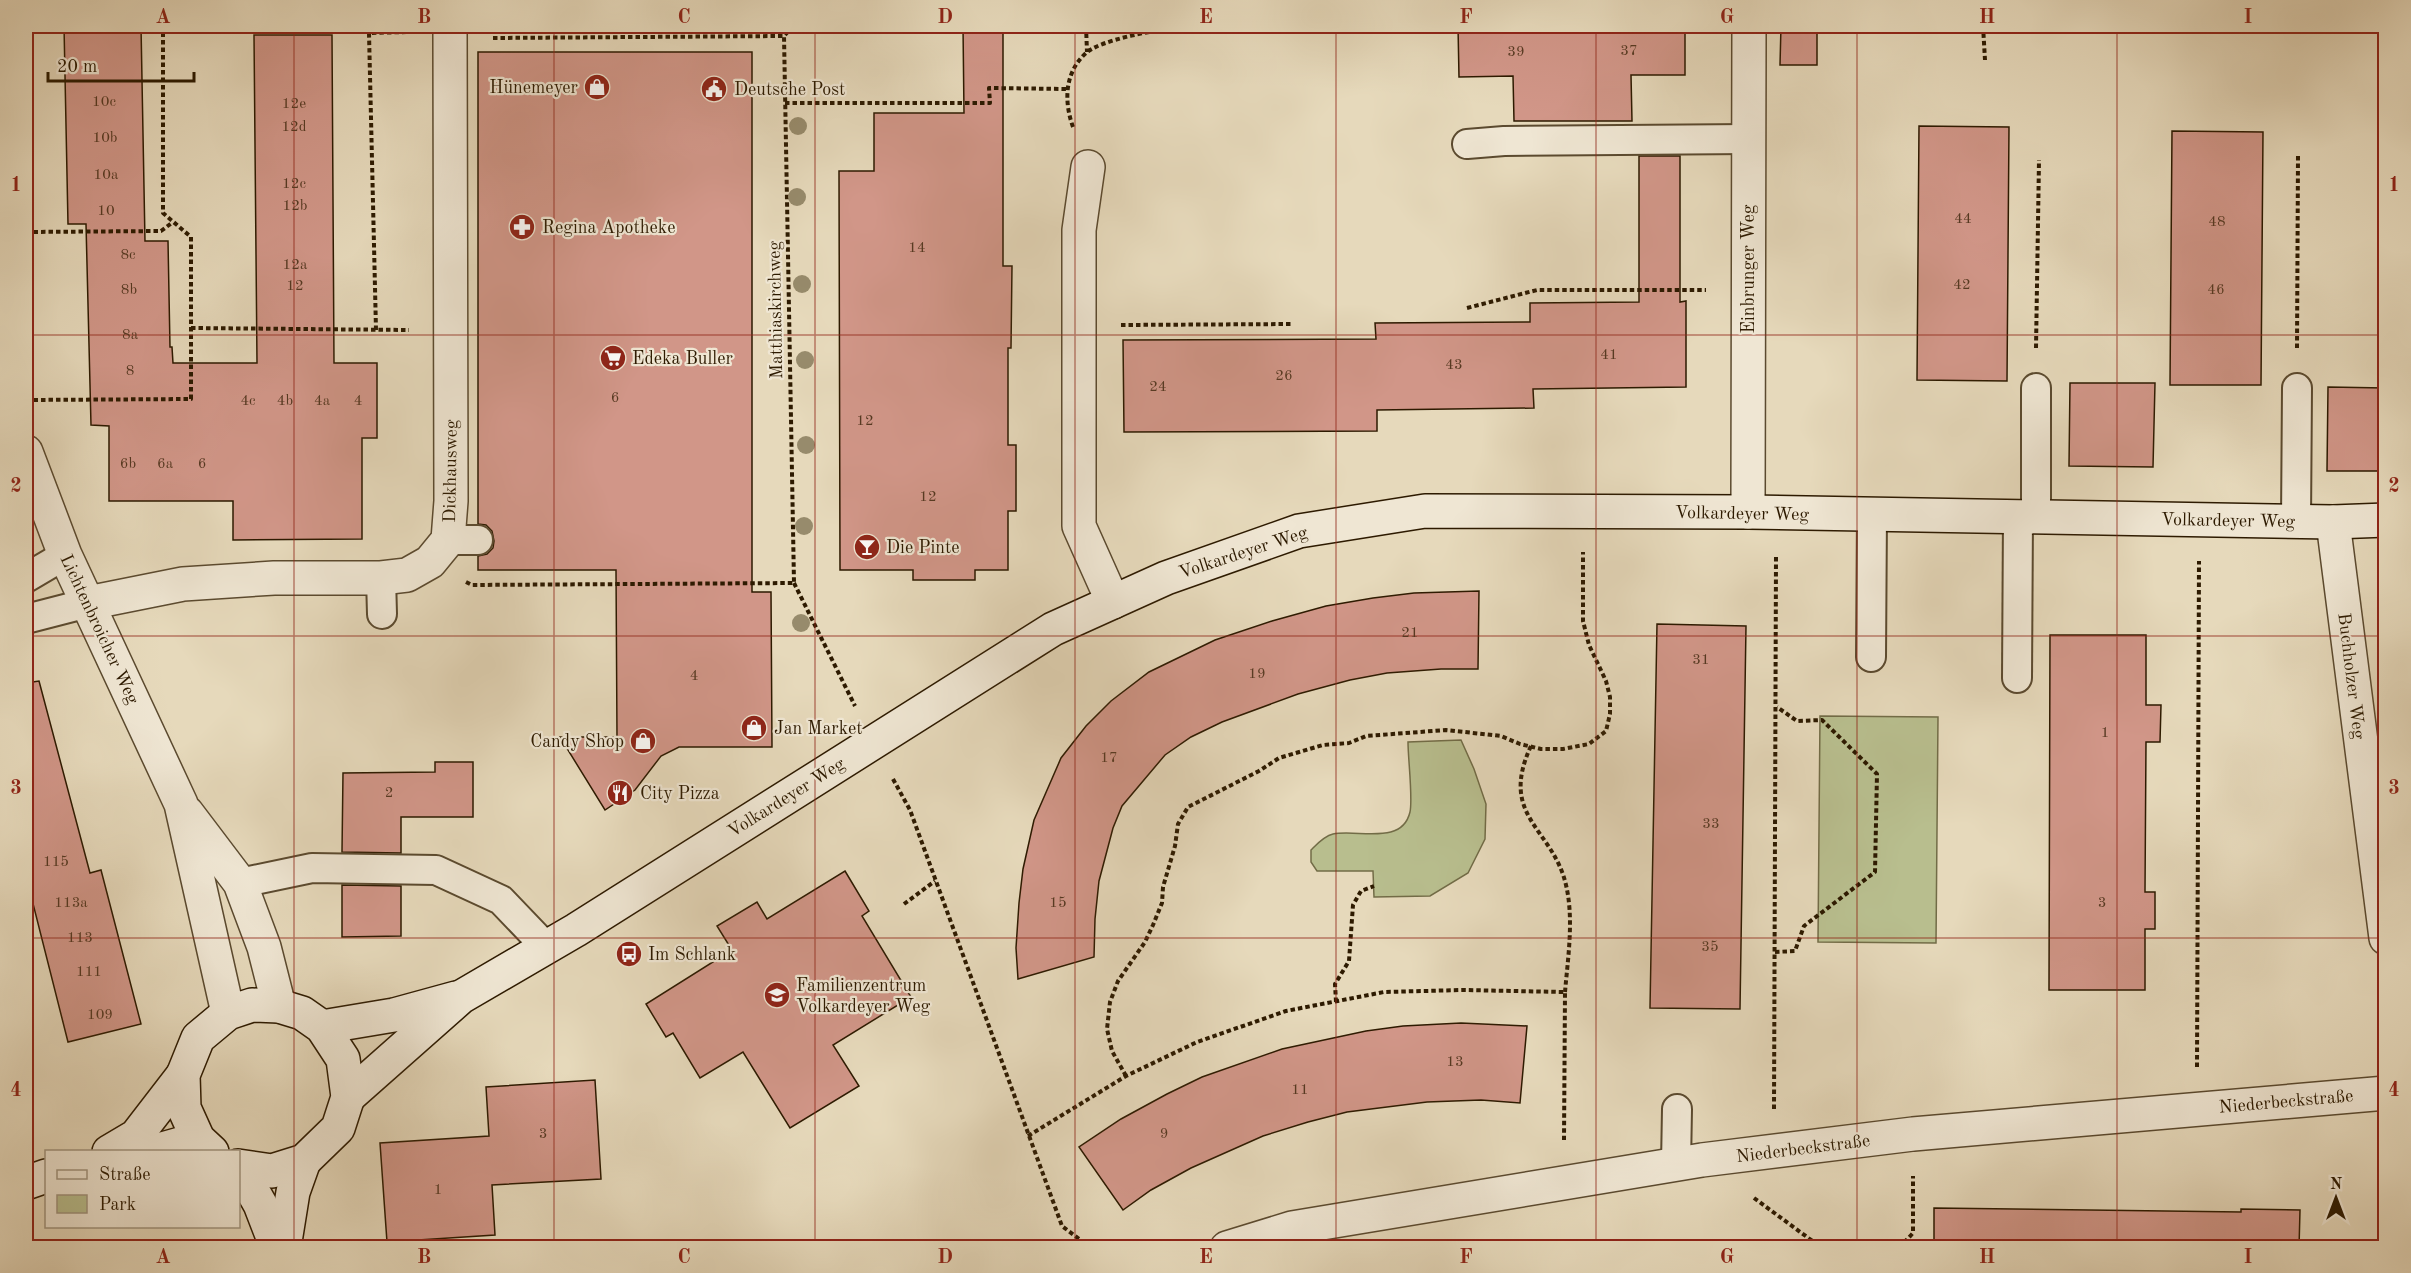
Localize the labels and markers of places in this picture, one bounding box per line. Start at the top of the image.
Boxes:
shop icon: Hünemeyer [582,72,612,102]
public building icon: Deutsche Post [699,74,729,104]
place label: Hünemeyer [489,79,579,97]
place label: Deutsche Post [734,81,845,99]
pharmacy icon: Regina Apotheke [507,212,537,242]
place label: Regina Apotheke [542,219,675,237]
supermarket icon: Edeka Buller [598,343,628,373]
place label: Edeka Buller [632,350,733,368]
bar icon: Die Pinte [852,532,882,562]
place label: Die Pinte [886,539,960,557]
shop icon: Jan Market [739,713,769,743]
place label: Jan Market [774,720,863,738]
shop icon: Candy Shop [628,726,658,756]
place label: Candy Shop [530,733,624,751]
restaurant icon: City Pizza [605,778,635,808]
place label: City Pizza [640,785,720,803]
bus stop icon: Im Schlank [614,939,644,969]
place label: Im Schlank [648,946,736,964]
place label: Familienzentrum Volkardeyer Weg [796,977,930,1016]
school or university icon: Familienzentrum Volkardeyer Weg [762,980,792,1010]

